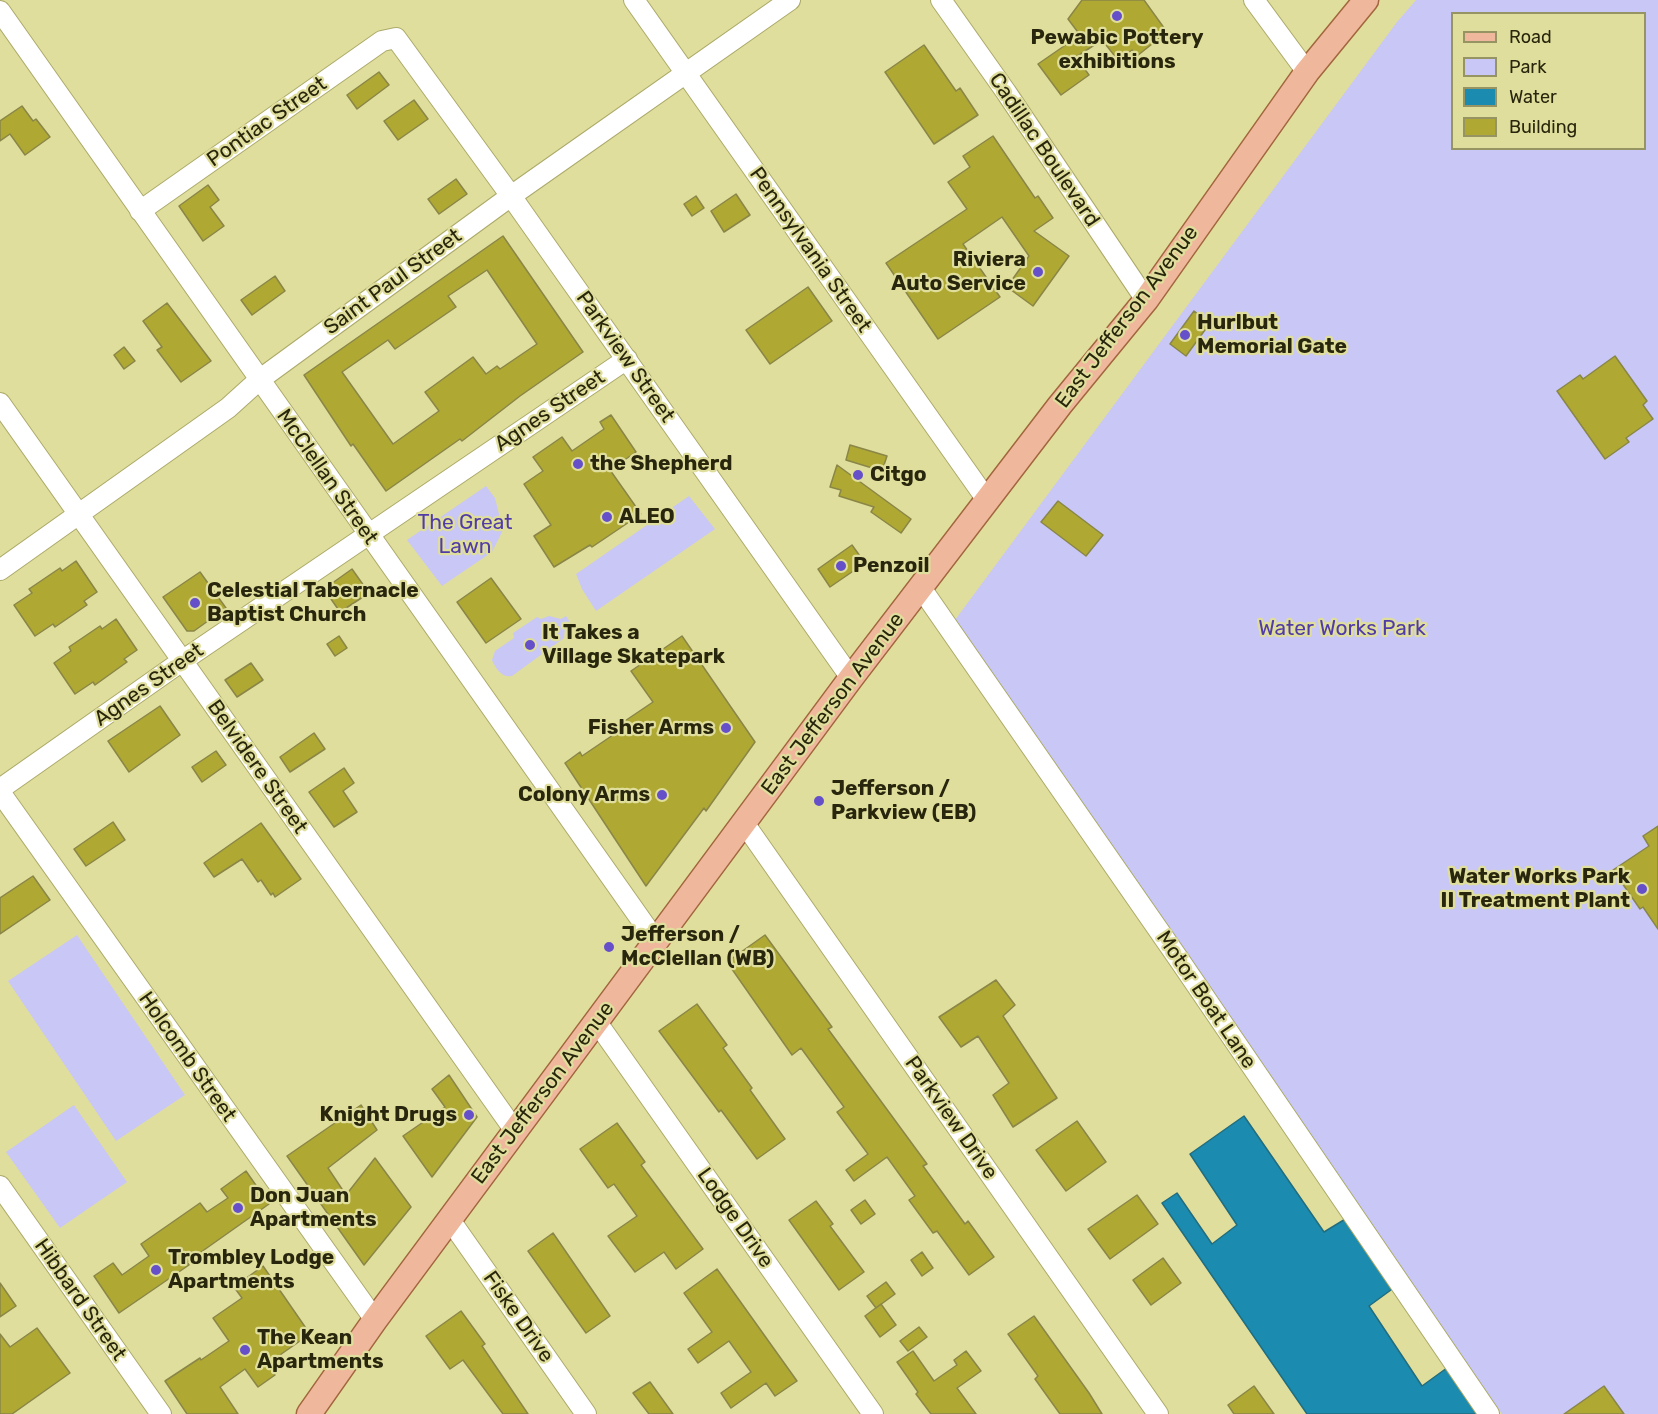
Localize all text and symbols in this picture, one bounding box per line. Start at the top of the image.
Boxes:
marker: Pewabic Pottery exhibitions [1110,9,1124,23]
legend [1451,12,1646,150]
place label: Pewabic Pottery exhibitions [1031,25,1203,75]
text: Road [1509,26,1552,48]
text: Park [1509,56,1546,78]
street label: Cadillac Boulevard [983,68,1105,232]
street label: Pontiac Street [202,71,332,173]
text: Water [1509,86,1557,108]
text: Building [1509,116,1577,138]
street label: Pennsylvania Street [744,163,876,337]
street label: East Jefferson Avenue [1050,221,1204,413]
street label: Saint Paul Street [319,224,467,340]
place label: Riviera Auto Service [891,247,1026,297]
marker: Riviera Auto Service [1031,265,1045,279]
street label: Parkview Street [570,286,680,428]
place label: Hurlbut Memorial Gate [1197,310,1347,360]
marker: Hurlbut Memorial Gate [1178,328,1192,342]
street label: Agnes Street [490,365,610,457]
street label: McClellan Street [271,404,383,550]
place label: the Shepherd [590,451,733,477]
marker: the Shepherd [571,457,585,471]
place label: Citgo [870,462,927,488]
marker: Citgo [851,468,865,482]
place label: ALEO [619,504,675,530]
park label: The Great Lawn [418,510,512,560]
marker: ALEO [600,510,614,524]
place label: Penzoil [853,553,929,579]
marker: Penzoil [834,559,848,573]
place label: Celestial Tabernacle Baptist Church [207,578,419,628]
marker: Celestial Tabernacle Baptist Church [188,596,202,610]
street label: East Jefferson Avenue [756,608,910,800]
park label: Water Works Park [1258,616,1426,642]
place label: It Takes a Village Skatepark [542,620,725,670]
street label: Agnes Street [90,638,208,732]
marker: It Takes a Village Skatepark [523,638,537,652]
street label: Belvidere Street [202,695,312,839]
place label: Fisher Arms [588,715,714,741]
marker: Fisher Arms [719,721,733,735]
place label: Jefferson / Parkview (EB) [831,776,976,826]
place label: Colony Arms [518,782,650,808]
marker: Colony Arms [655,788,669,802]
marker: Jefferson / Parkview (EB) [812,794,826,808]
place label: Water Works Park II Treatment Plant [1441,864,1630,914]
marker: Water Works Park II Treatment Plant [1635,882,1649,896]
place label: Jefferson / McClellan (WB) [621,922,774,972]
street label: Motor Boat Lane [1151,926,1261,1074]
marker: Jefferson / McClellan (WB) [602,940,616,954]
street label: Holcomb Street [133,987,241,1127]
street label: East Jefferson Avenue [466,997,620,1189]
street label: Parkview Drive [899,1052,1003,1184]
place label: Knight Drugs [319,1102,457,1128]
marker: Knight Drugs [462,1108,476,1122]
street label: Lodge Drive [691,1163,779,1273]
place label: Don Juan Apartments [250,1183,377,1233]
marker: Don Juan Apartments [231,1201,245,1215]
street label: Hibbard Street [29,1234,131,1366]
place label: Trombley Lodge Apartments [168,1245,334,1295]
marker: Trombley Lodge Apartments [149,1263,163,1277]
street label: Fiske Drive [477,1266,559,1368]
place label: The Kean Apartments [257,1325,384,1375]
marker: The Kean Apartments [238,1343,252,1357]

